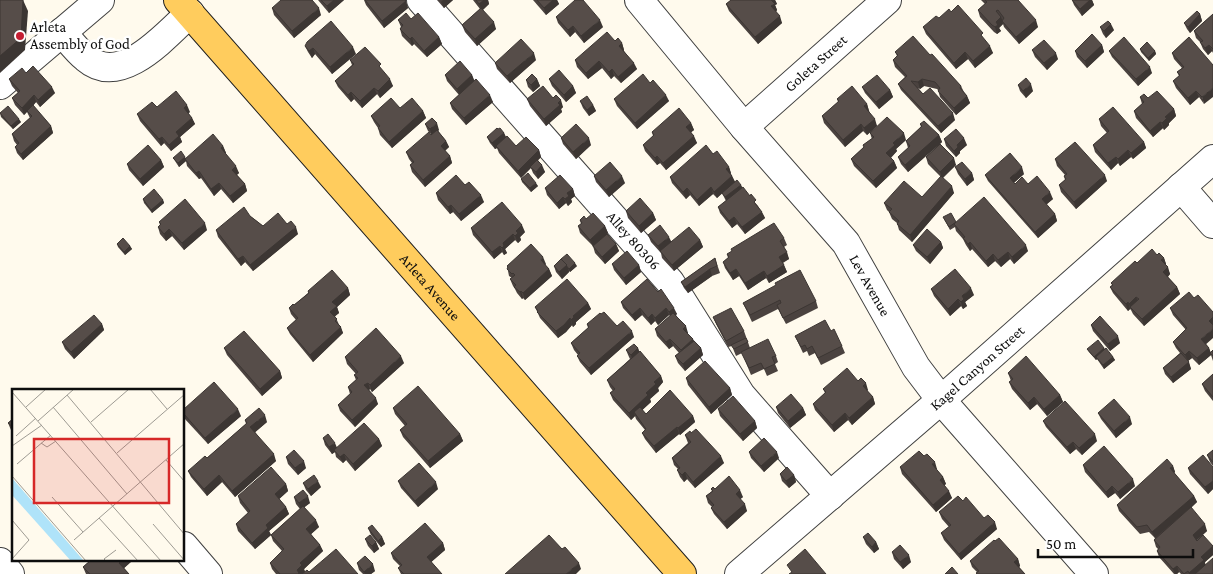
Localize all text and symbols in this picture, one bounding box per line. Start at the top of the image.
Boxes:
place label: Arleta Assembly of God [30,19,130,53]
marker: Arleta Assembly of God [14,30,26,42]
street label: Goleta Street [782,31,851,95]
street label: Alley 80306 [604,208,663,273]
street label: Arleta Avenue [397,251,464,324]
street label: Lev Avenue [846,252,894,319]
street label: Kagel Canyon Street [927,321,1028,414]
inset map [12,389,185,562]
scale bar [1038,526,1193,558]
text: 50 m [1046,536,1076,552]

